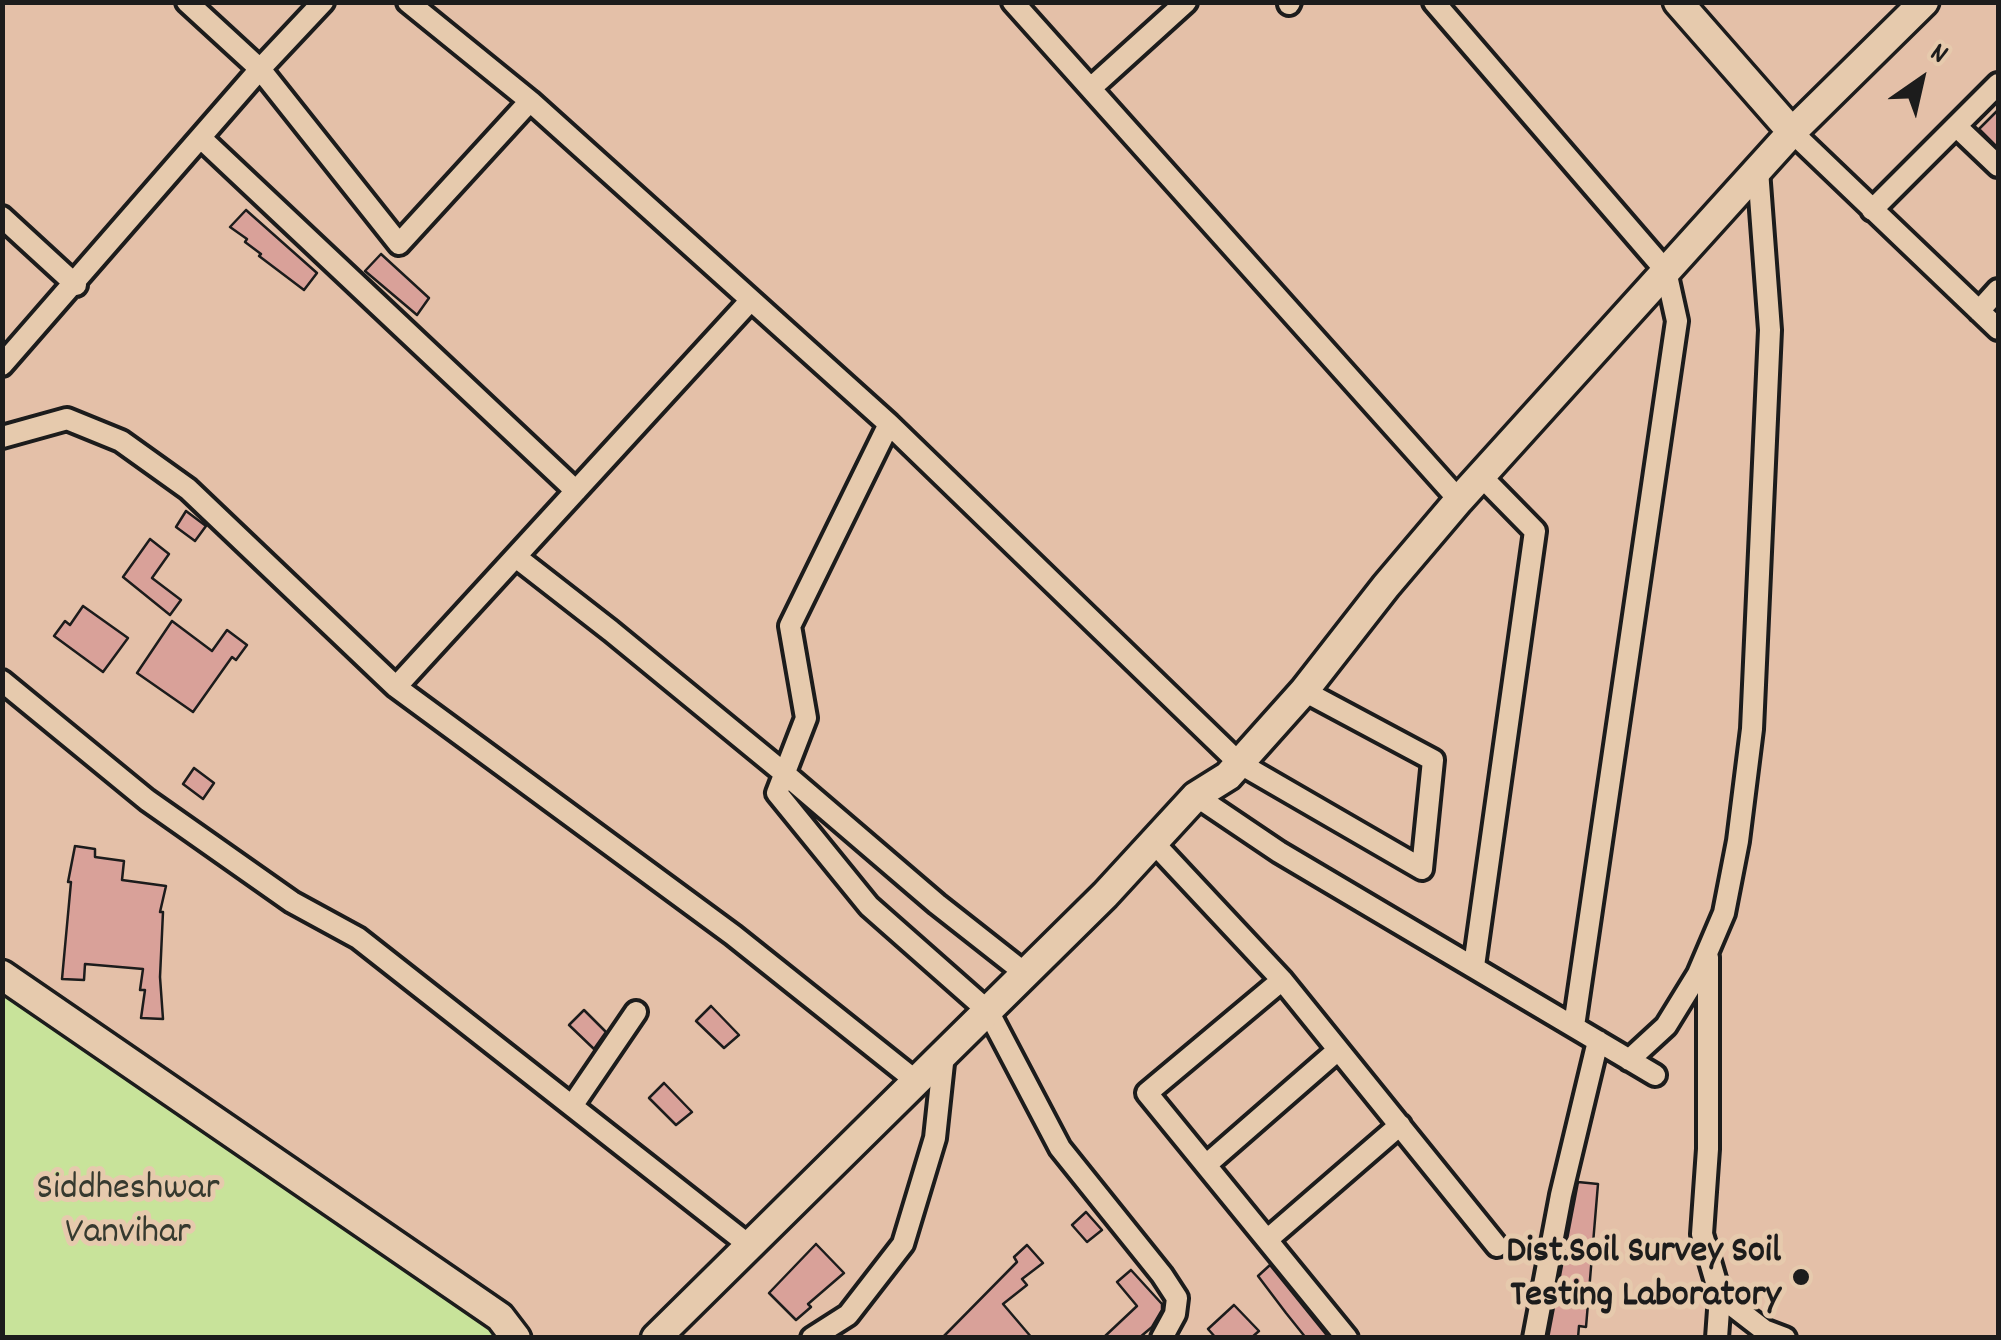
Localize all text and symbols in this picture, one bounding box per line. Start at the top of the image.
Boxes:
north arrow [1871,30,1971,130]
text: N [1921,35,1955,76]
park label: Siddheshwar Vanvihar [36,1169,220,1258]
place label: Dist.Soil Survey Soil Testing Laboratory [1506,1232,1781,1322]
marker: Dist.Soil Survey Soil Testing Laboratory [1790,1266,1812,1288]

